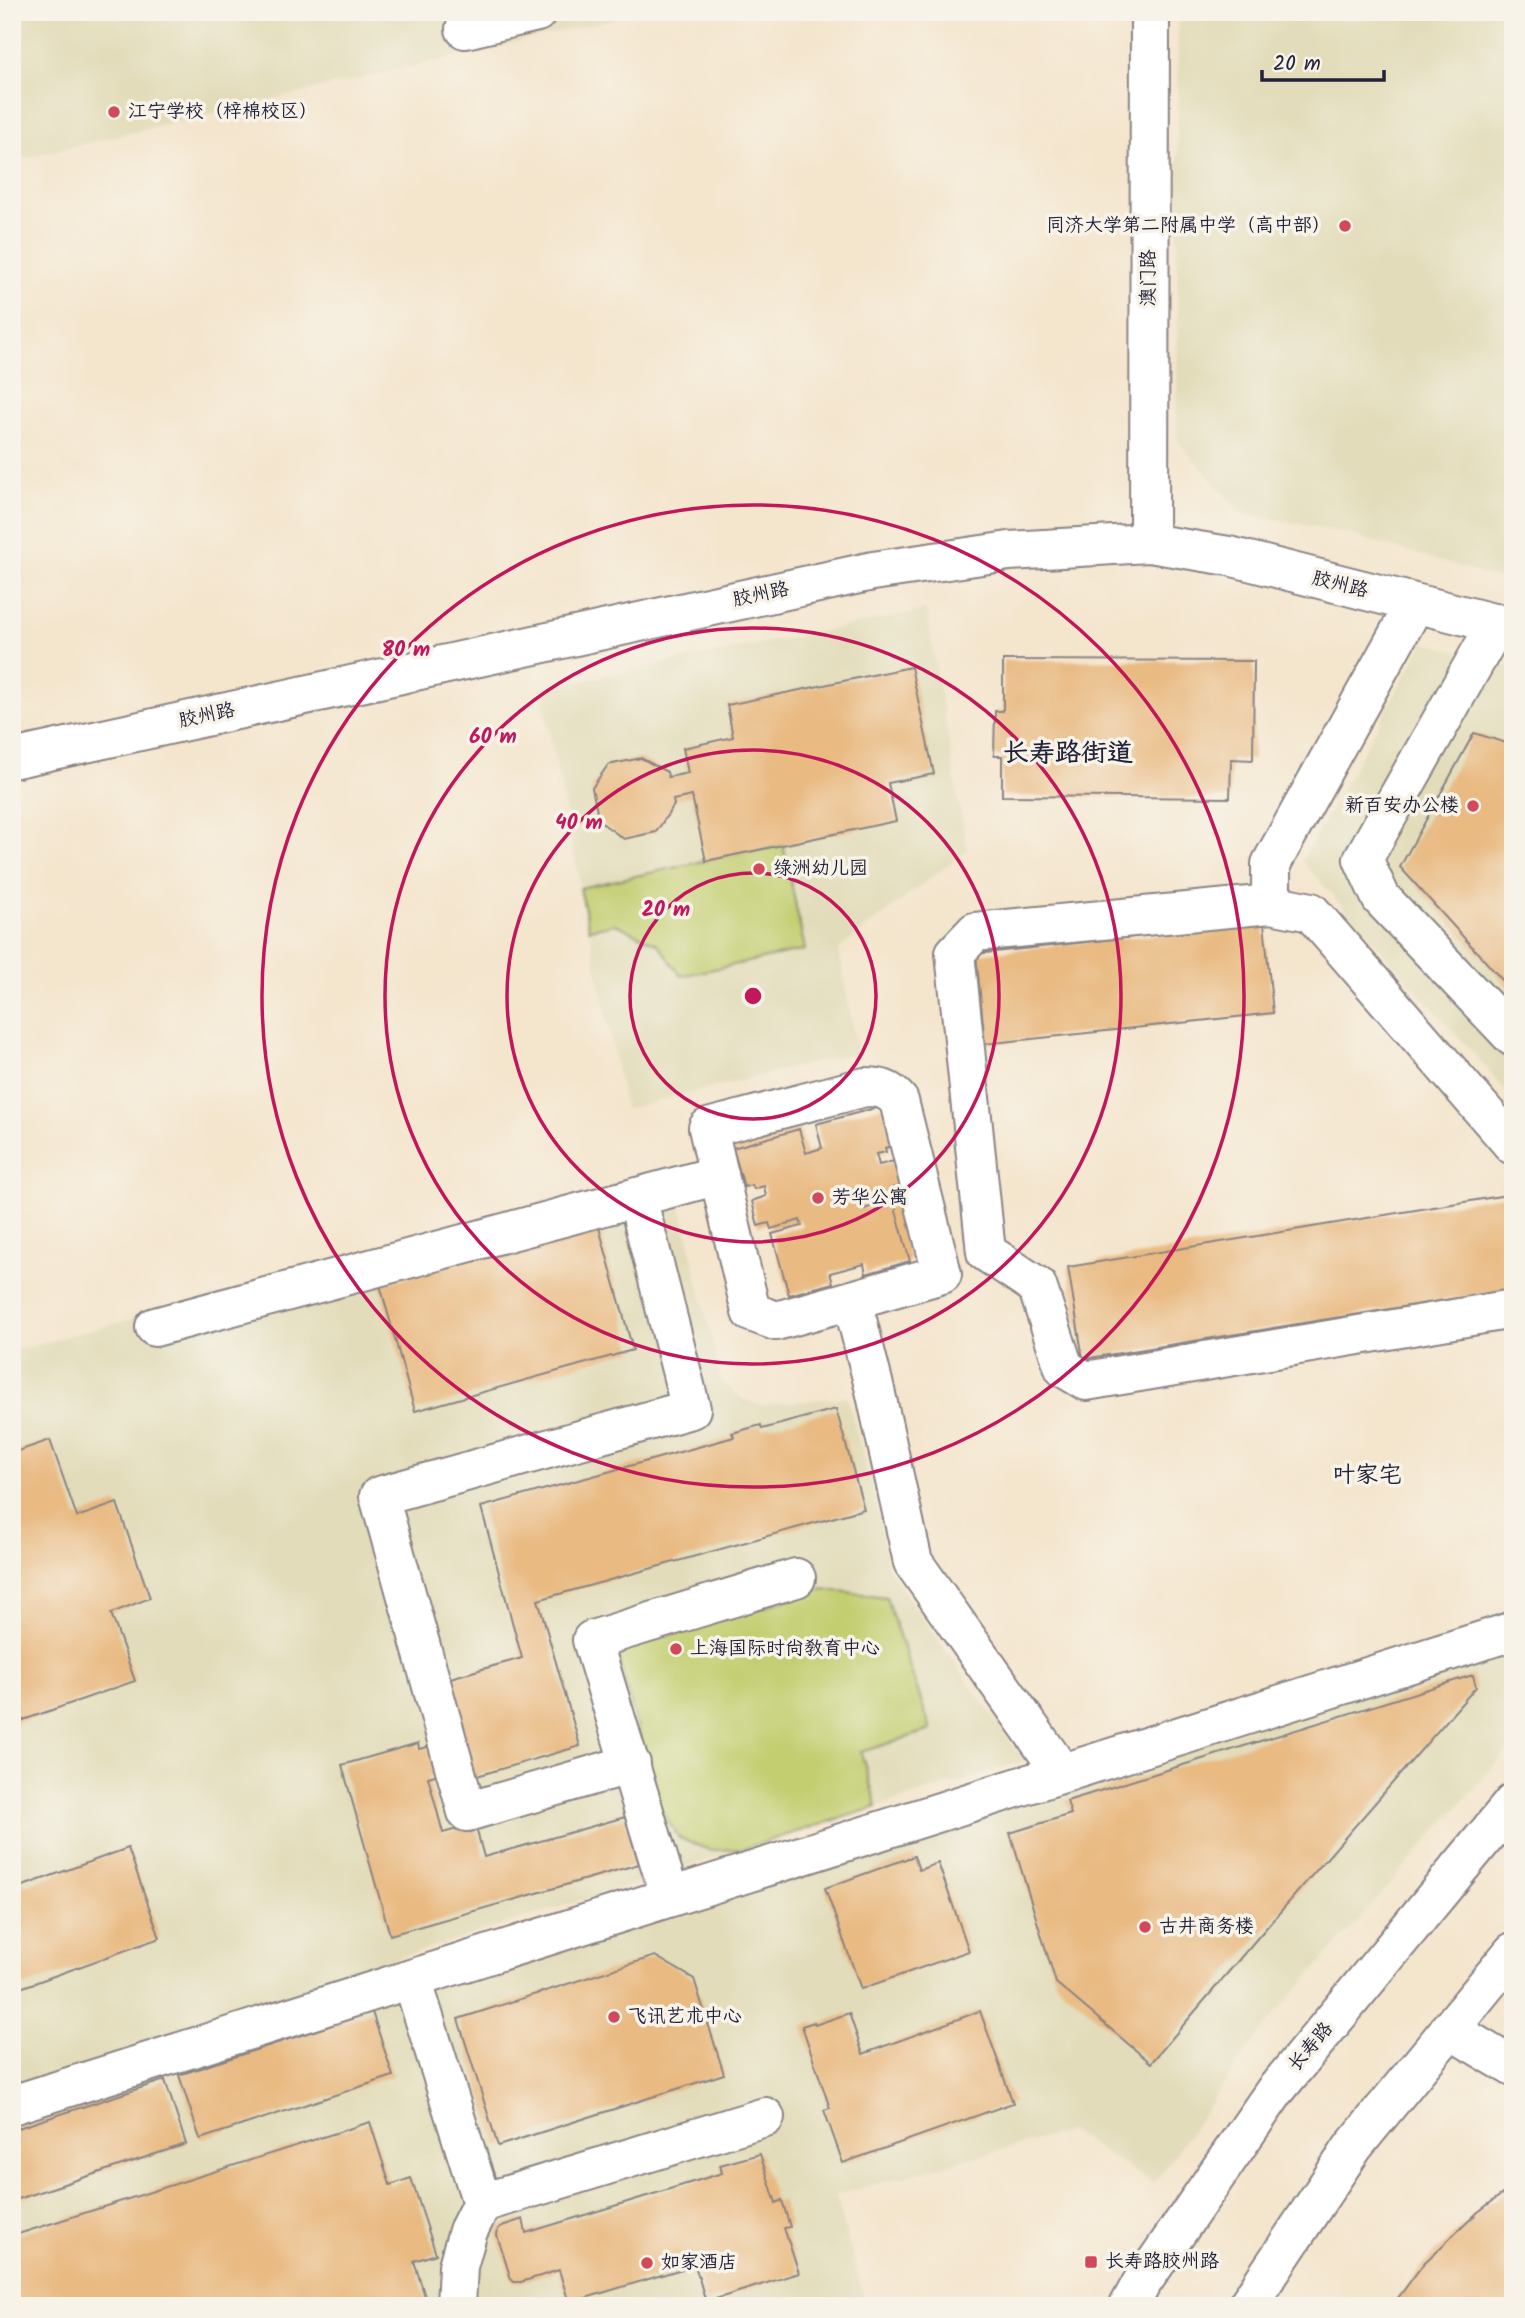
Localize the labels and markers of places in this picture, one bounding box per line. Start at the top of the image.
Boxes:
place label: 江宁学校（梓棉校区） [128,97,318,127]
marker: 江宁学校（梓棉校区） [106,104,122,120]
place label: 同济大学第二附属中学（高中部） [1046,211,1331,241]
marker: 同济大学第二附属中学（高中部） [1337,218,1353,234]
place label: 新百安办公楼 [1345,791,1459,821]
marker: 新百安办公楼 [1465,798,1481,814]
place label: 绿洲幼儿园 [773,854,868,884]
marker: 绿洲幼儿园 [751,861,767,877]
centre of rings [741,984,765,1008]
place label: 芳华公寓 [832,1183,908,1213]
marker: 芳华公寓 [810,1190,826,1206]
place label: 上海国际时尚教育中心 [690,1634,880,1664]
marker: 上海国际时尚教育中心 [668,1641,684,1657]
place label: 古井商务楼 [1159,1912,1254,1942]
marker: 古井商务楼 [1137,1919,1153,1935]
place label: 飞讯艺术中心 [628,2002,742,2032]
marker: 飞讯艺术中心 [606,2009,622,2025]
place label: 长寿路胶州路 [1105,2247,1219,2277]
place label: 如家酒店 [661,2248,737,2278]
marker: 长寿路胶州路 [1083,2254,1099,2270]
marker: 如家酒店 [639,2255,655,2271]

